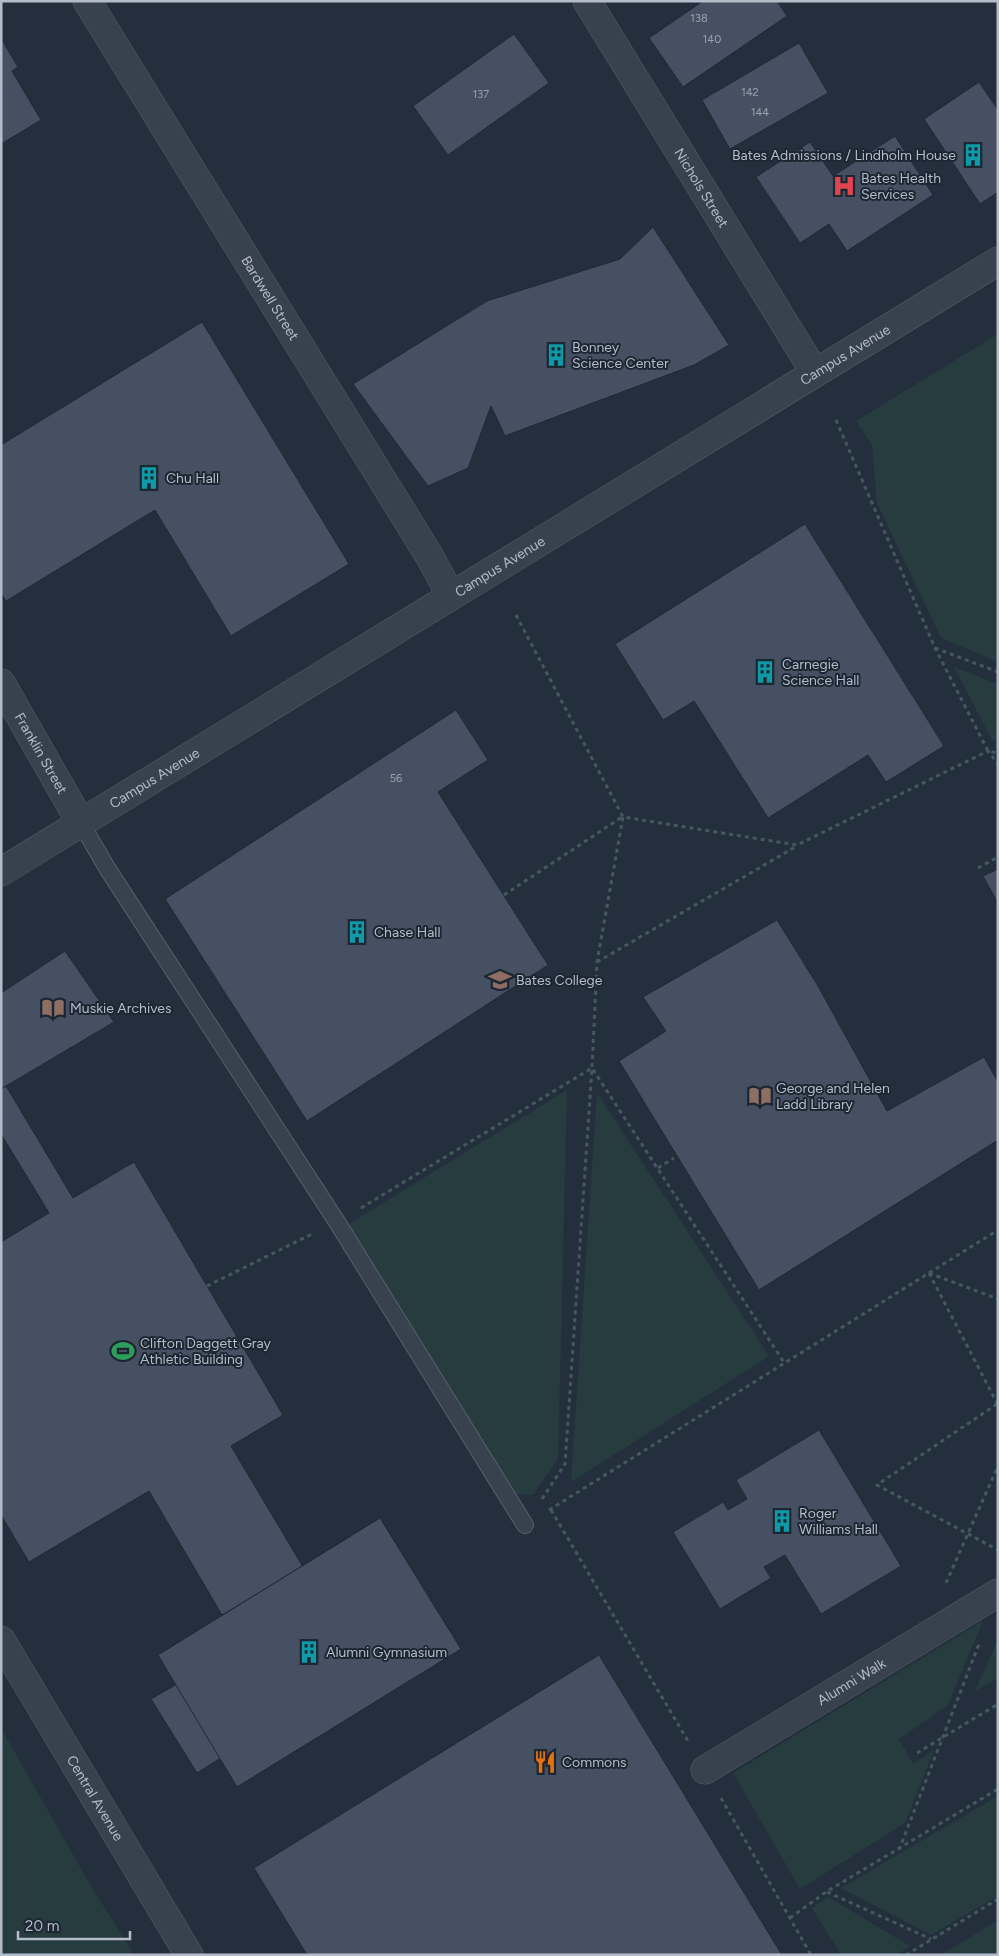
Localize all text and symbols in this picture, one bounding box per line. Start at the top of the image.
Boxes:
house number: 138 [690,12,708,25]
house number: 140 [703,33,721,46]
house number: 142 [741,86,759,99]
house number: 137 [473,88,489,101]
house number: 144 [751,106,769,119]
building icon: Bates Admissions / Lindholm House [960,142,986,168]
street label: Nichols Street [670,145,732,231]
place label: Bates Admissions / Lindholm House [732,147,956,164]
place label: Bates Health Services [861,170,941,203]
hospital icon: Bates Health Services [831,173,857,199]
street label: Bardwell Street [237,253,302,344]
street label: Campus Avenue [797,321,894,389]
place label: Bonney Science Center [572,339,669,372]
building icon: Bonney Science Center [543,342,569,368]
building icon: Chu Hall [136,465,162,491]
place label: Chu Hall [166,470,219,487]
street label: Campus Avenue [452,533,549,601]
place label: Carnegie Science Hall [782,656,859,689]
building icon: Carnegie Science Hall [752,659,778,685]
street label: Franklin Street [11,710,71,797]
street label: Campus Avenue [107,744,203,812]
house number: 56 [390,772,402,785]
building icon: Chase Hall [344,919,370,945]
place label: Chase Hall [374,924,441,941]
school or university icon: Bates College [487,967,513,993]
place label: Bates College [516,972,603,989]
library icon: Muskie Archives [40,995,66,1021]
place label: Muskie Archives [70,1000,171,1017]
place label: George and Helen Ladd Library [776,1080,890,1113]
library icon: George and Helen Ladd Library [747,1083,773,1109]
place label: Clifton Daggett Gray Athletic Building [140,1335,272,1368]
sports icon: Clifton Daggett Gray Athletic Building [110,1338,136,1364]
place label: Roger Williams Hall [799,1505,878,1538]
building icon: Roger Williams Hall [769,1508,795,1534]
building icon: Alumni Gymnasium [296,1639,322,1665]
place label: Alumni Gymnasium [326,1644,447,1661]
street label: Alumni Walk [814,1655,889,1709]
restaurant icon: Commons [532,1749,558,1775]
street label: Central Avenue [63,1752,127,1844]
place label: Commons [562,1754,627,1771]
scale bar [18,1908,130,1940]
text: 20 m [25,1917,59,1935]

